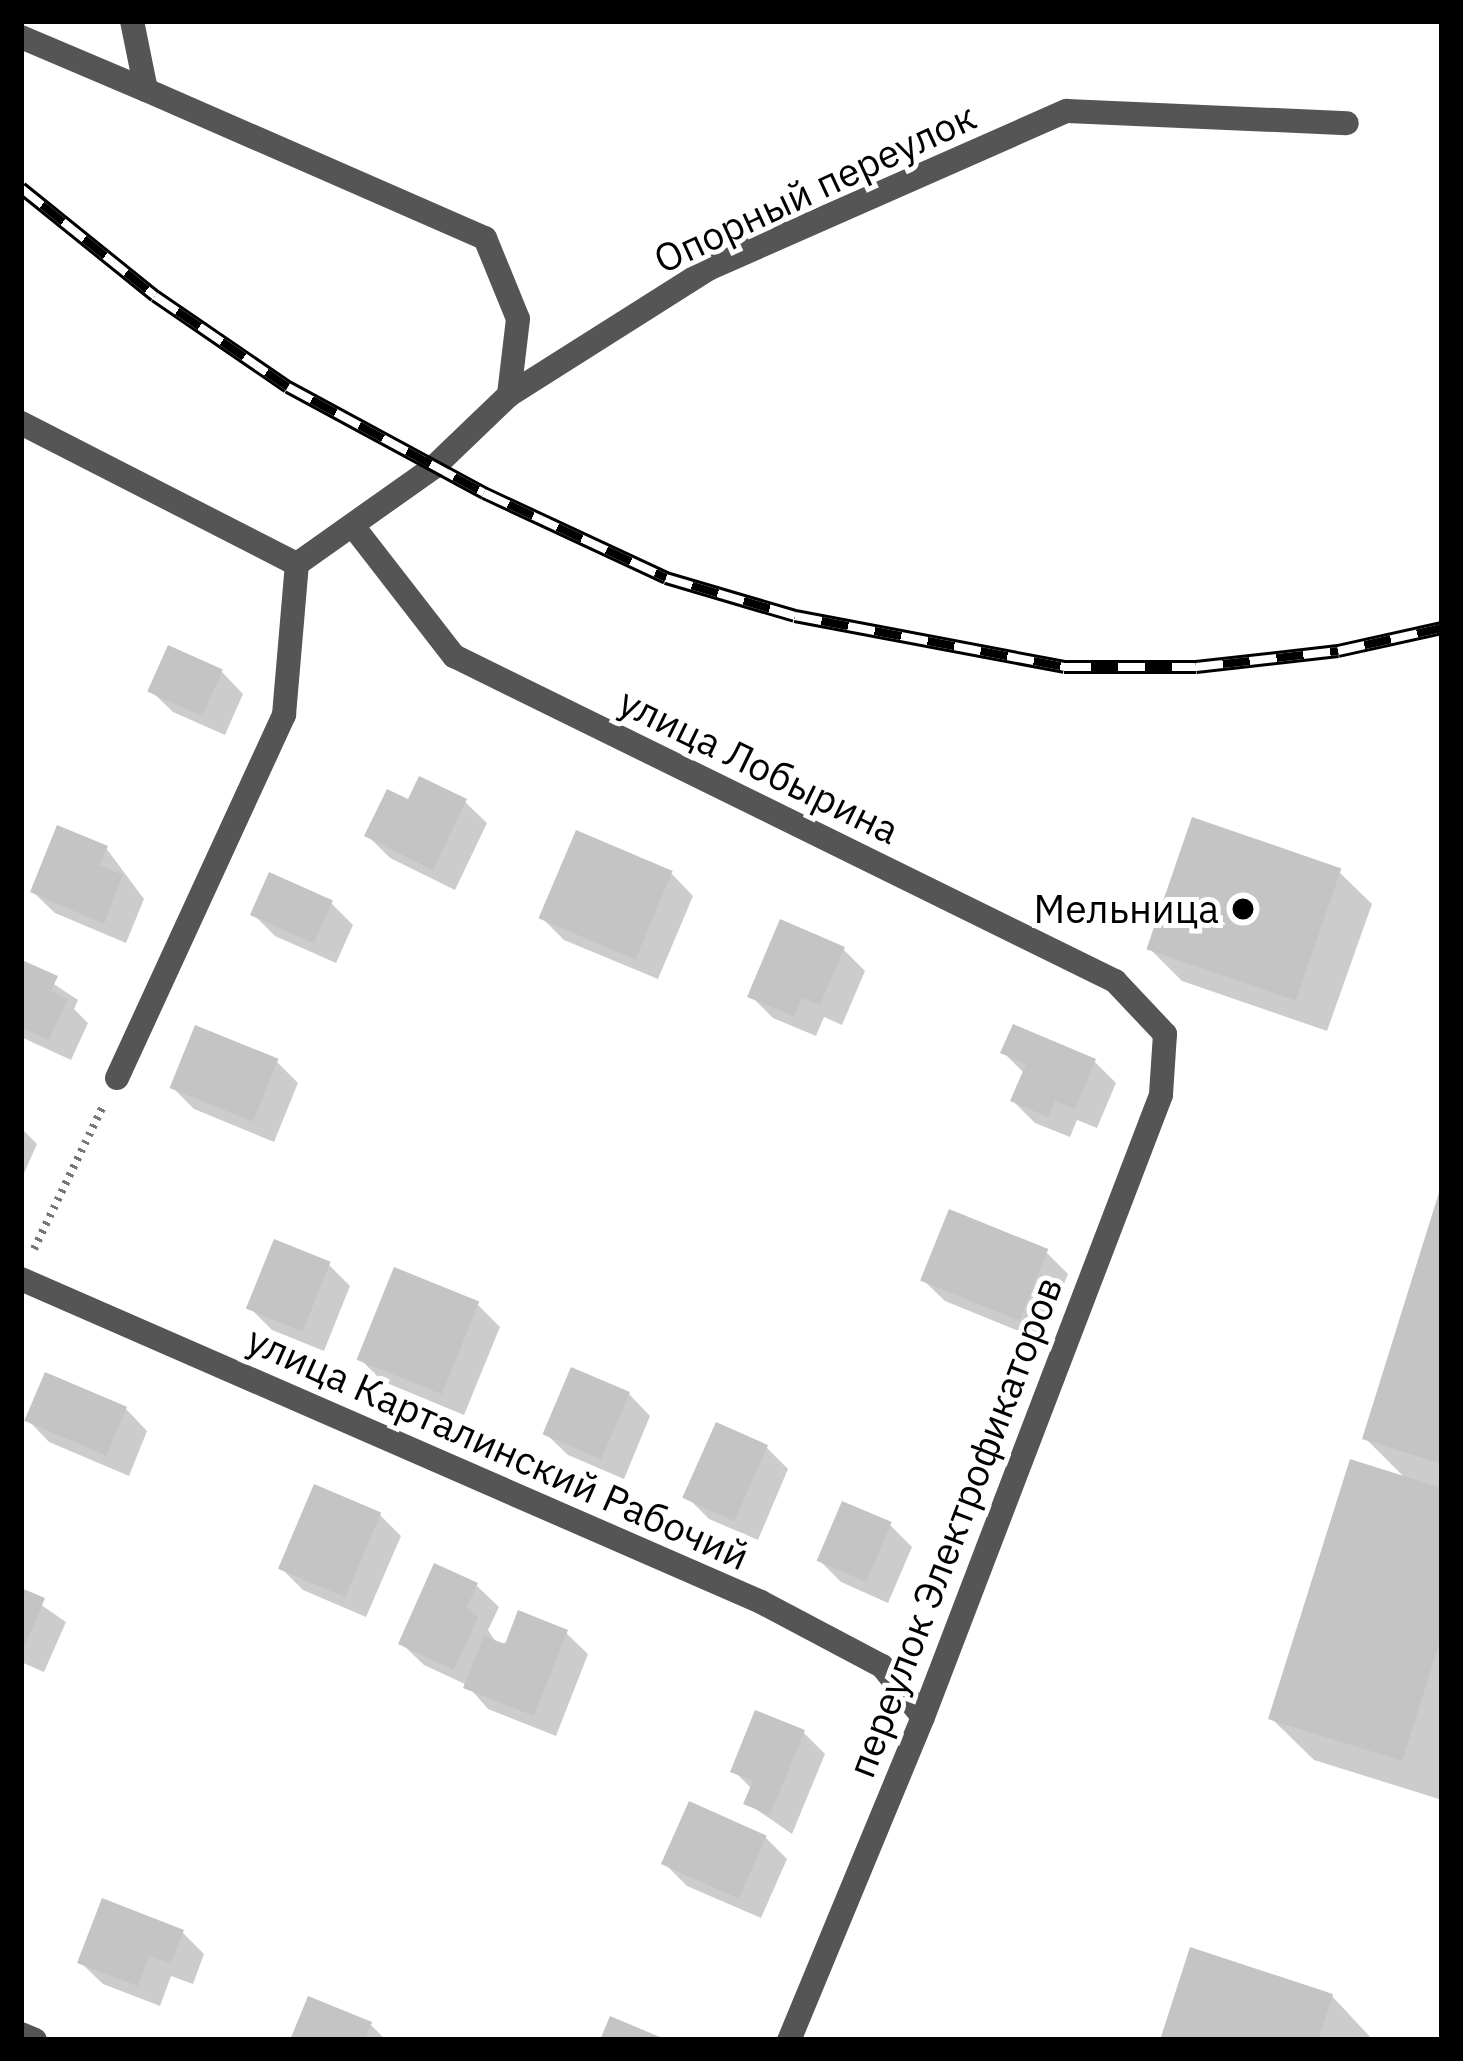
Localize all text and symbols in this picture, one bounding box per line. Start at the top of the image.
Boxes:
street label: Опорный переулок [647,93,983,283]
street label: улица Лобырина [611,678,907,854]
place label: Мельница [1034,886,1219,932]
marker: Мельница [1230,896,1256,922]
street label: переулок Электрофикаторов [838,1270,1072,1784]
street label: улица Карталинский Рабочий [240,1316,756,1580]

